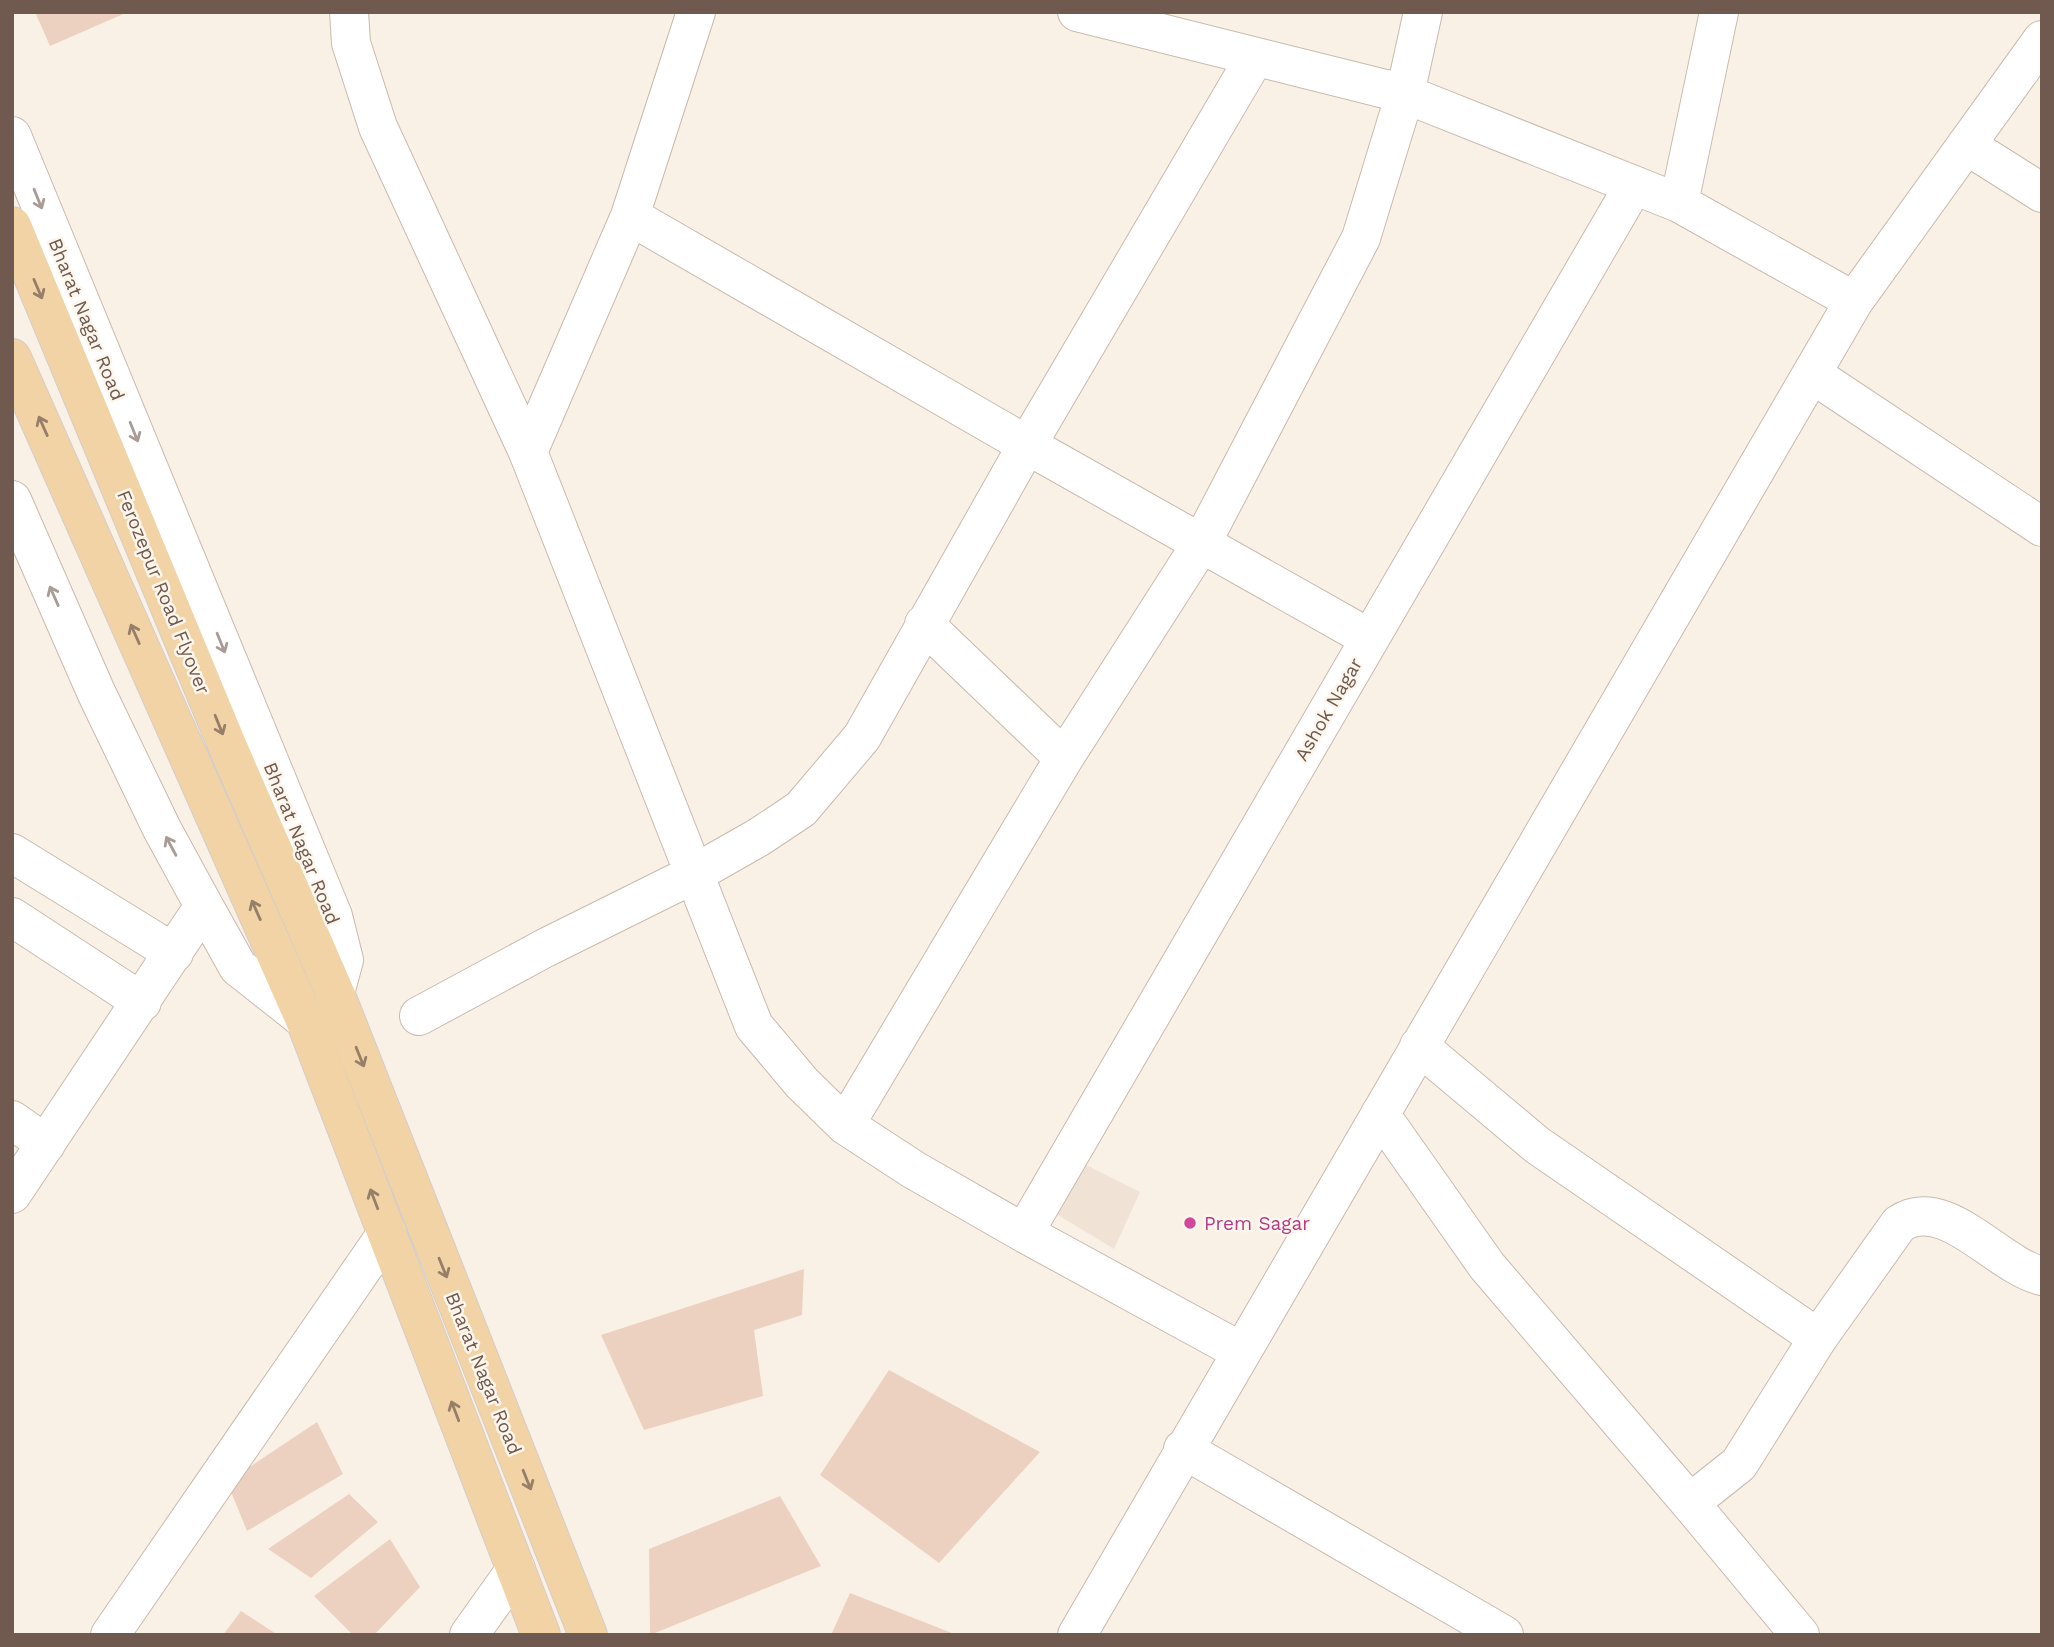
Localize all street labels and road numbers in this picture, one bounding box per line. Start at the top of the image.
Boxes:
street label: Bharat Nagar Road [43,235,130,404]
street label: Ferozepur Road Flyover [112,487,215,698]
street label: Ashok Nagar [1290,653,1367,765]
street label: Bharat Nagar Road [258,759,345,928]
street label: Bharat Nagar Road [440,1289,527,1458]

